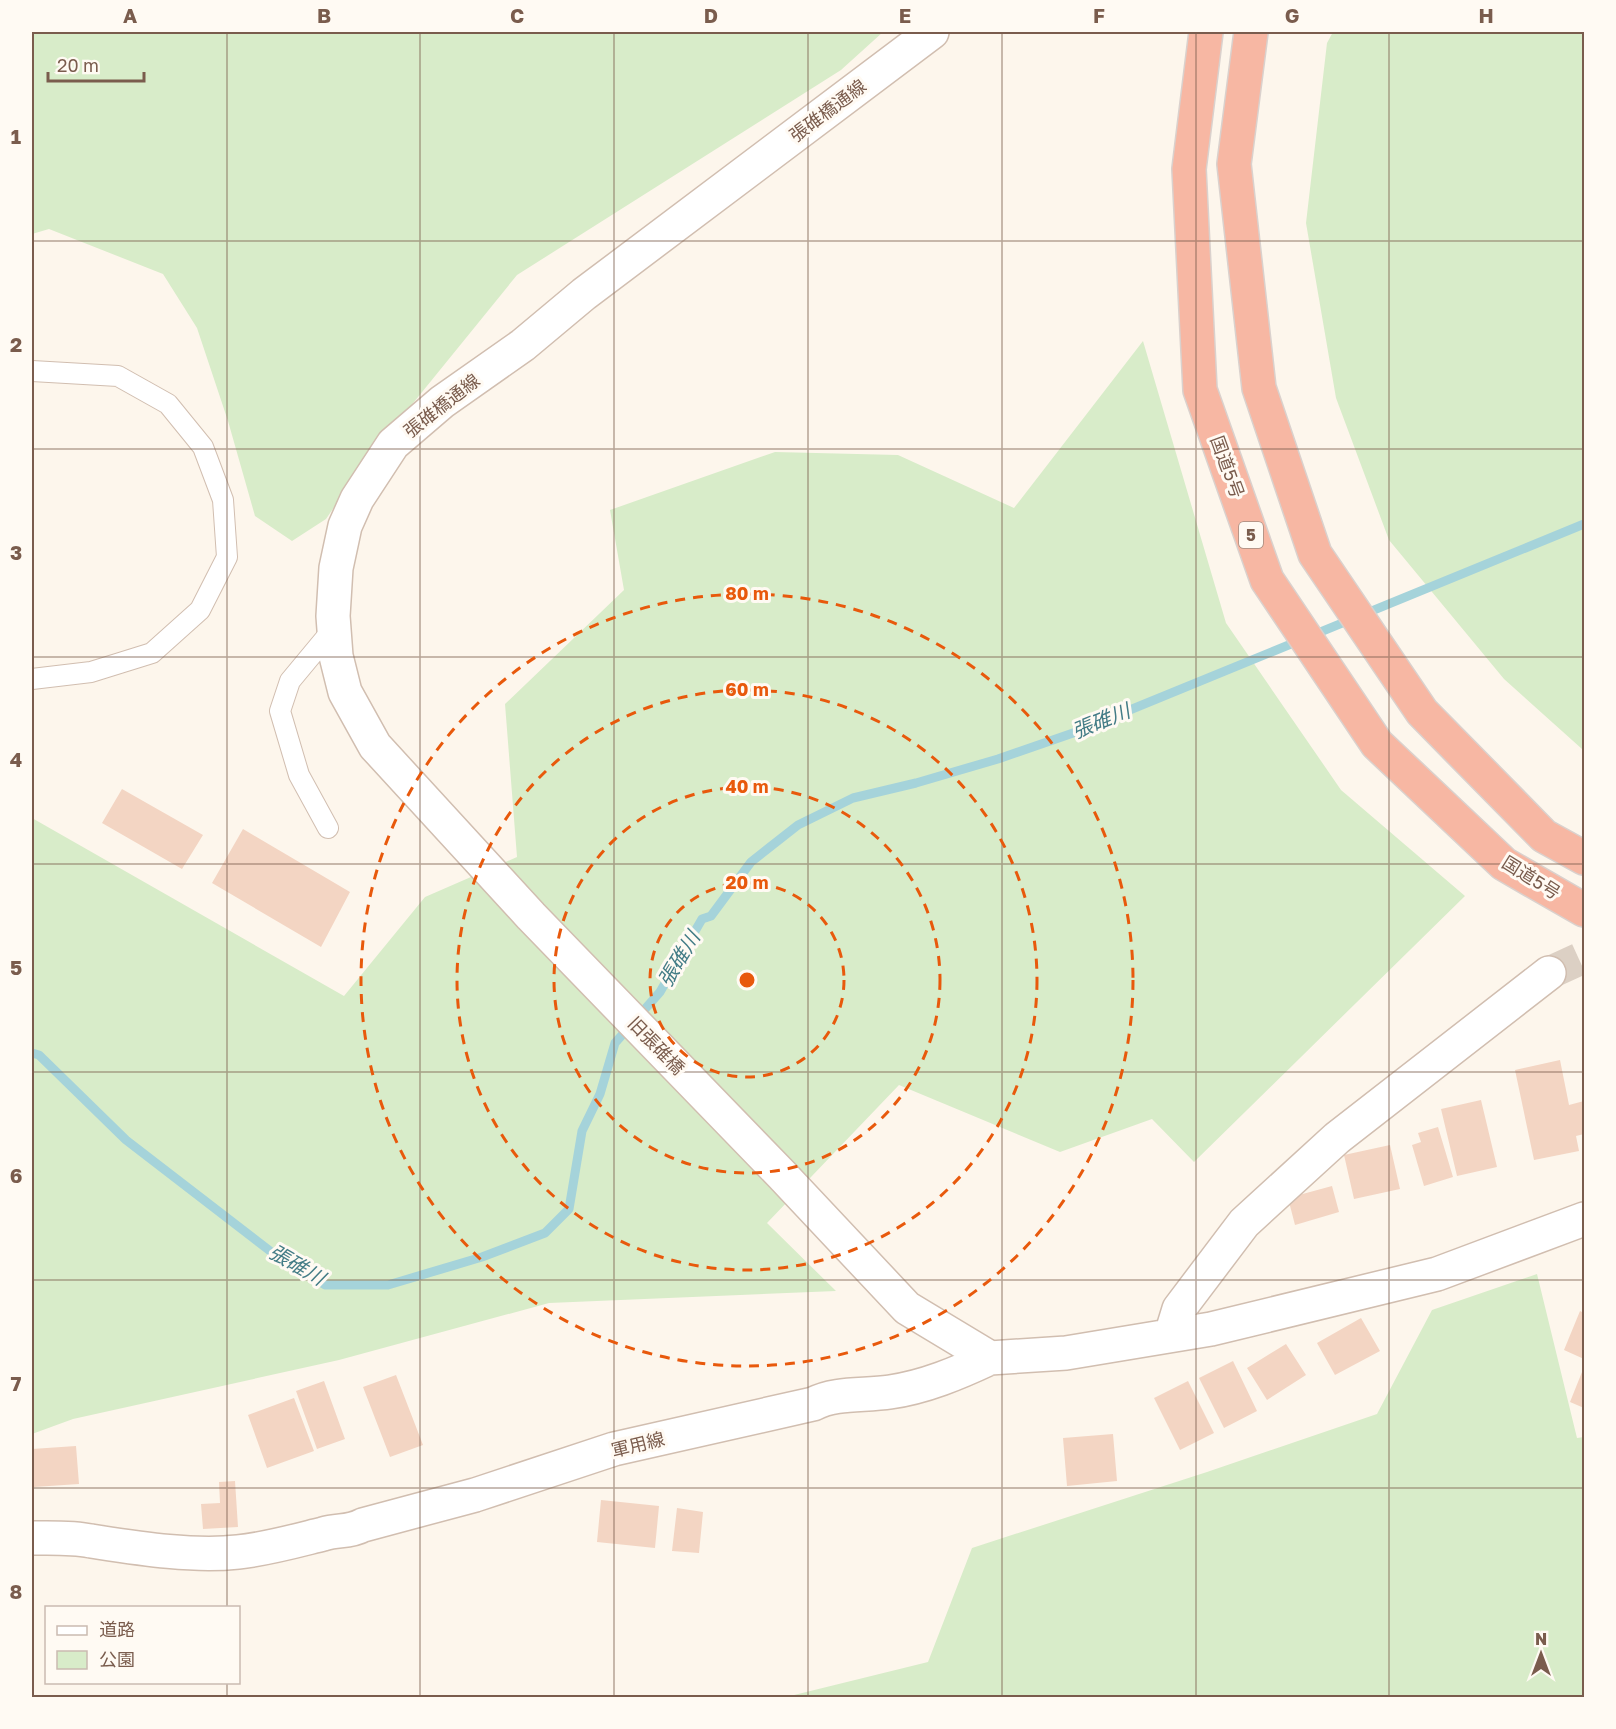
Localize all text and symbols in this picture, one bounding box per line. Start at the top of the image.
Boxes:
text: A [123,3,137,27]
text: B [317,3,331,27]
text: C [510,3,524,27]
text: D [704,3,718,27]
text: E [899,3,911,27]
text: F [1093,3,1105,27]
text: G [1285,3,1299,27]
text: H [1478,3,1494,27]
scale bar [48,45,144,83]
text: 20 m [57,54,99,76]
street label: 張碓橋通線 [785,74,870,146]
text: 1 [11,124,21,148]
text: 2 [10,332,22,356]
street label: 張碓橋通線 [399,369,484,442]
street label: 国道5号 [1207,433,1249,501]
road number: 5 [1239,522,1263,548]
text: 3 [10,540,22,564]
text: 80 m [725,582,769,604]
text: 60 m [725,678,769,700]
water label: 張碓川 [1068,697,1135,742]
text: 4 [10,747,22,771]
text: 40 m [725,775,769,797]
street label: 国道5号 [1498,851,1565,904]
text: 20 m [726,871,768,893]
water label: 張碓川 [652,925,705,990]
text: 5 [10,955,22,979]
centre of rings [737,970,757,990]
street label: 旧張碓橋 [624,1012,690,1079]
text: 6 [10,1163,22,1187]
water label: 張碓川 [266,1239,331,1291]
text: 7 [11,1371,22,1395]
street label: 軍用線 [609,1427,667,1461]
text: 8 [10,1579,22,1603]
legend [45,1606,240,1684]
text: 道路 [99,1618,135,1640]
north arrow [1511,1624,1571,1684]
text: N [1535,1629,1547,1649]
text: 公園 [99,1648,135,1670]

